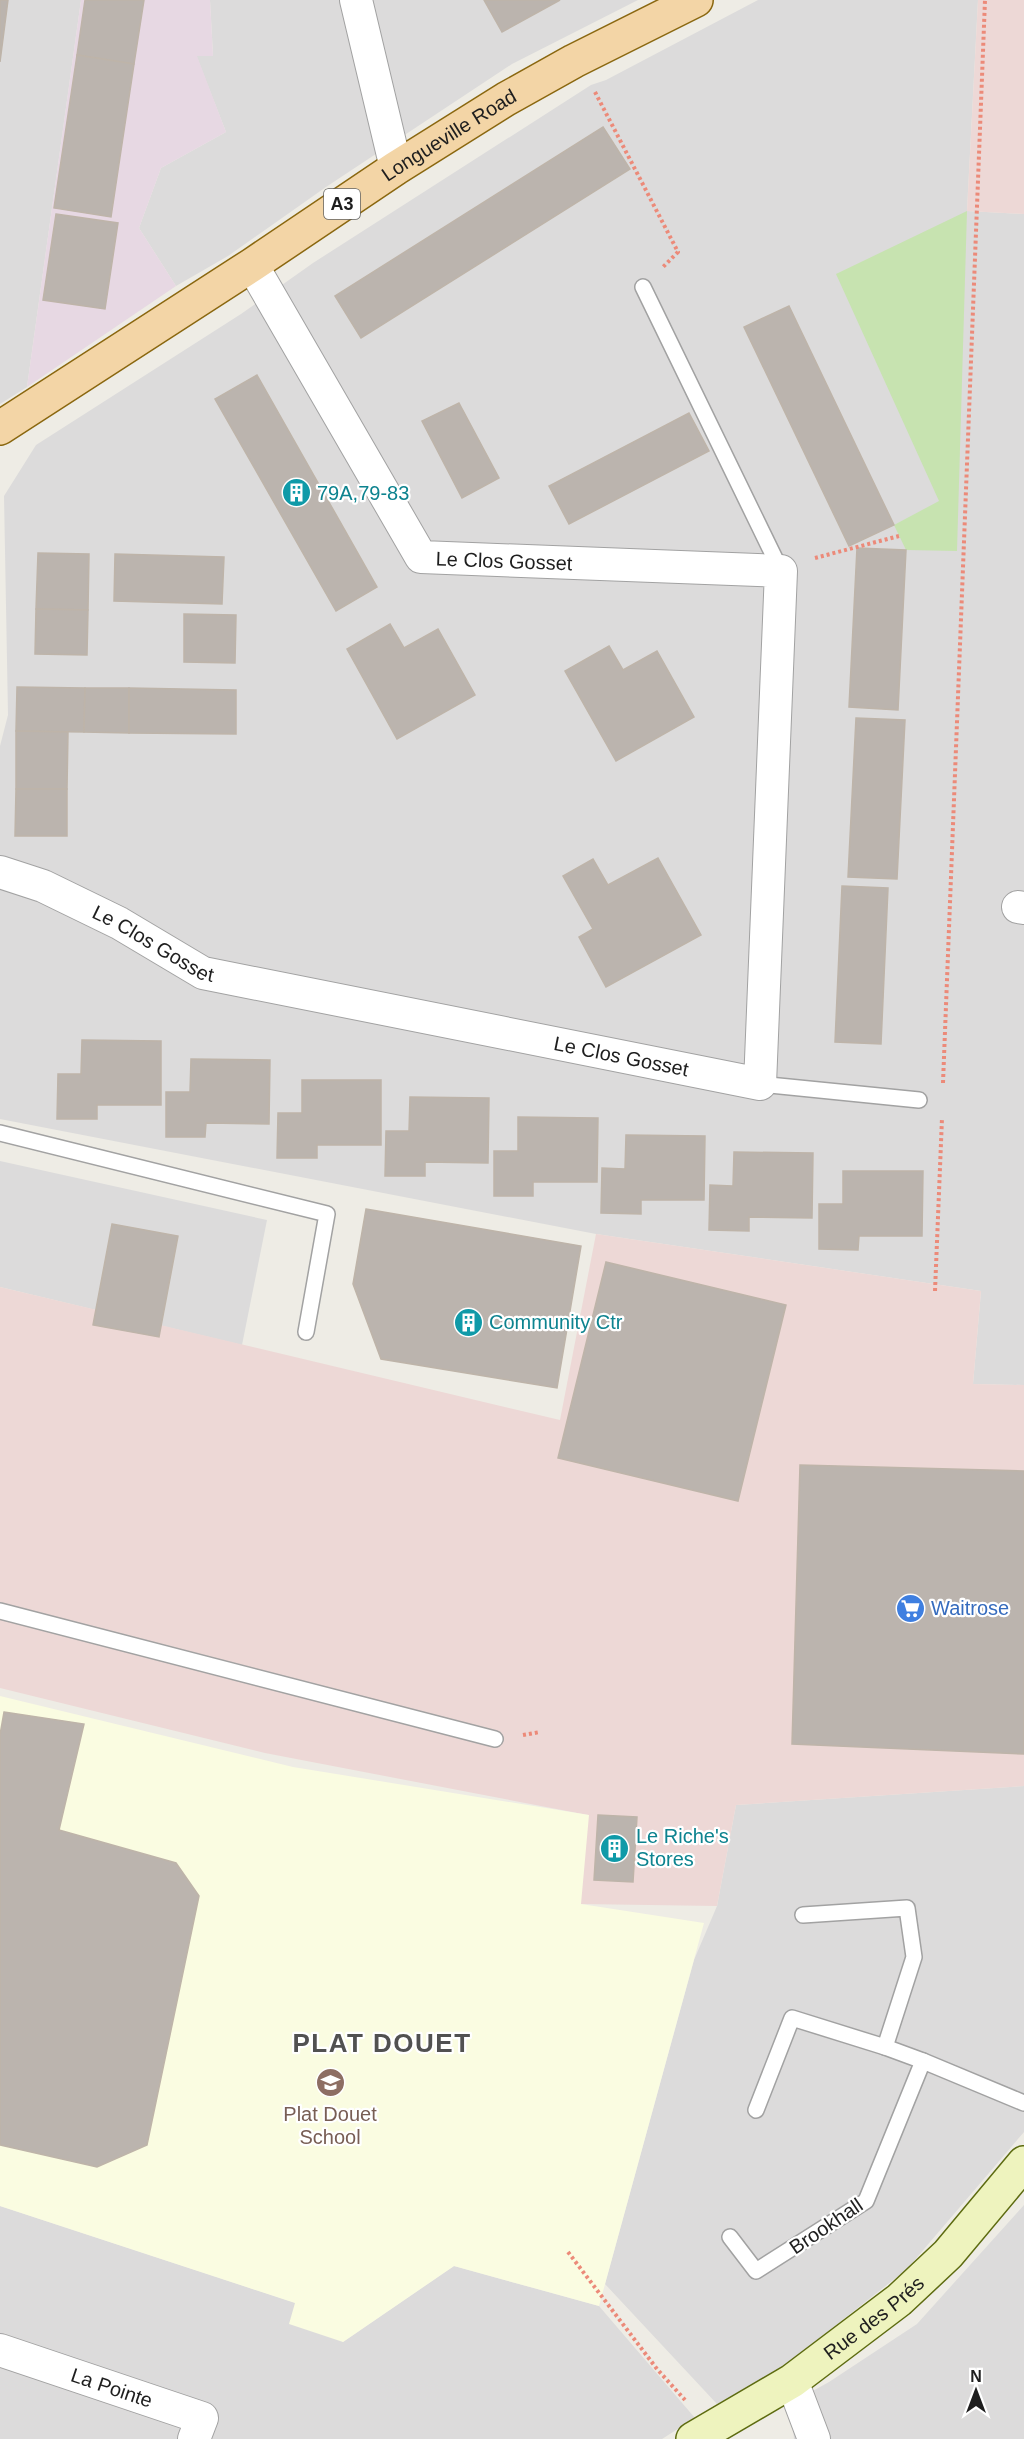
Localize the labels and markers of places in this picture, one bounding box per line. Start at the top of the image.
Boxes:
building icon: 79A,79-83 [280,477,312,509]
place label: 79A,79-83 [317,482,409,504]
building icon: Community Ctr [452,1306,484,1338]
place label: Community Ctr [489,1311,623,1333]
supermarket icon: Waitrose [894,1592,926,1624]
place label: Waitrose [931,1597,1009,1619]
place label: Le Riche's Stores [636,1825,729,1870]
building icon: Le Riche's Stores [599,1832,631,1864]
school or university icon: Plat Douet School [314,2067,346,2099]
place label: Plat Douet School [283,2103,377,2148]

